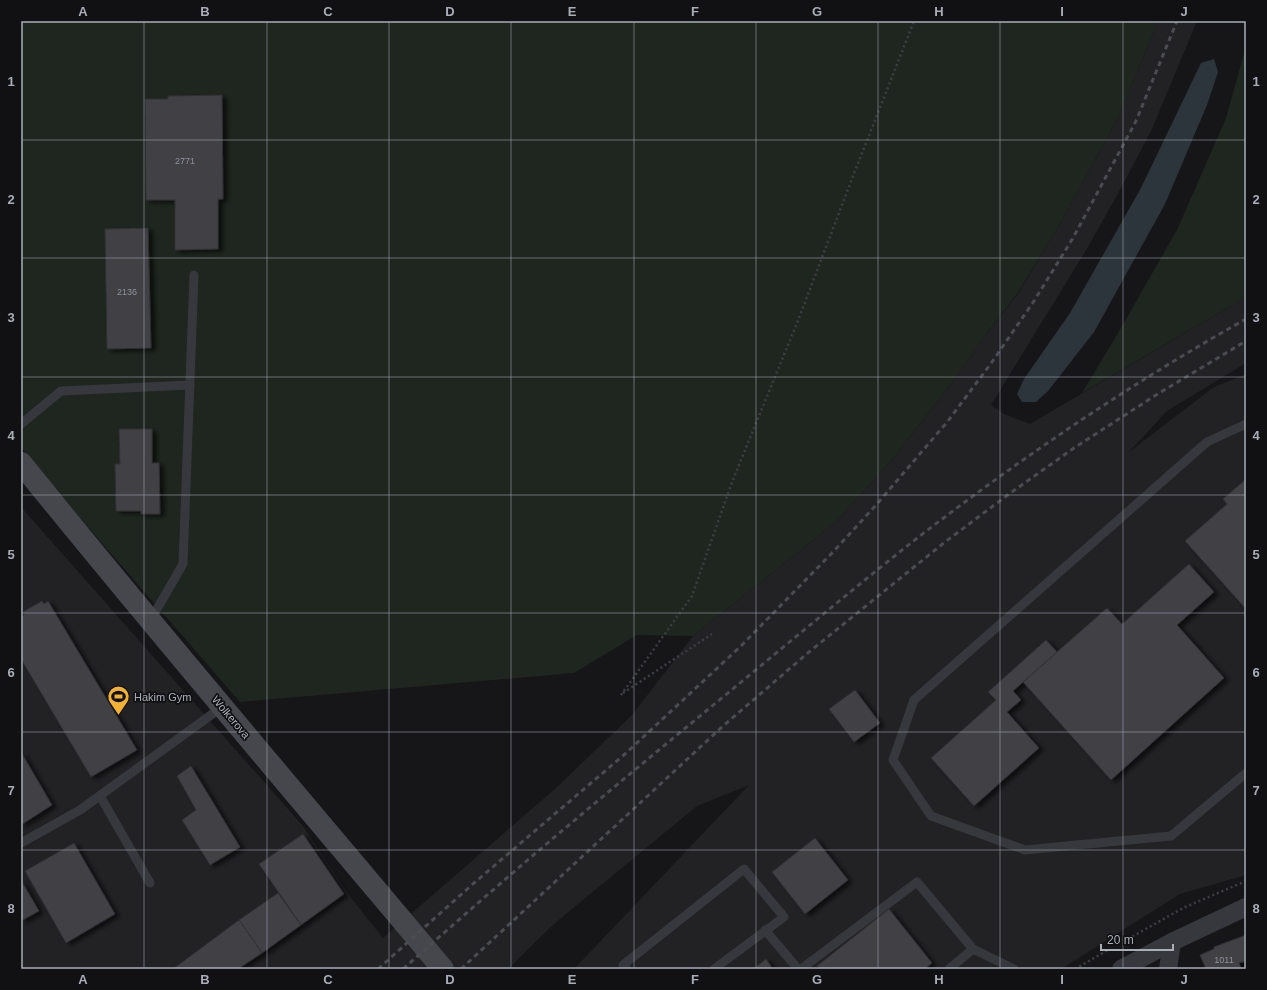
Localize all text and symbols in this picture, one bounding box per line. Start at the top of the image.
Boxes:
text: A [78,4,88,19]
text: B [200,4,210,19]
text: C [323,4,333,19]
text: D [445,4,455,19]
text: E [568,4,577,19]
text: F [691,4,699,19]
text: G [812,4,822,19]
text: H [934,4,944,19]
text: I [1060,4,1064,19]
text: J [1180,4,1188,19]
text: 1 [7,74,15,89]
text: 1 [1252,74,1260,89]
house number: 2771 [175,156,195,166]
text: 2 [7,192,15,207]
text: 2 [1252,192,1260,207]
house number: 2136 [117,287,137,297]
text: 3 [7,310,15,325]
text: 3 [1252,310,1260,325]
text: 4 [7,428,15,443]
text: 4 [1252,428,1260,443]
text: 5 [7,547,15,562]
text: 5 [1252,547,1260,562]
text: 6 [7,665,15,680]
text: 6 [1252,665,1260,680]
sports icon: Hakim Gym [106,684,132,717]
place label: Hakim Gym [134,691,191,703]
street label: Wolkerova [210,693,253,741]
text: 7 [7,783,15,798]
text: 7 [1252,783,1260,798]
text: 8 [7,901,15,916]
text: 8 [1252,901,1260,916]
scale bar [1101,926,1173,952]
text: 20 m [1107,933,1134,947]
house number: 1011 [1214,955,1234,965]
text: A [78,972,88,987]
text: B [200,972,210,987]
text: C [323,972,333,987]
text: D [445,972,455,987]
text: E [568,972,577,987]
text: F [691,972,699,987]
text: G [812,972,822,987]
text: H [934,972,944,987]
text: I [1060,972,1064,987]
text: J [1180,972,1188,987]

